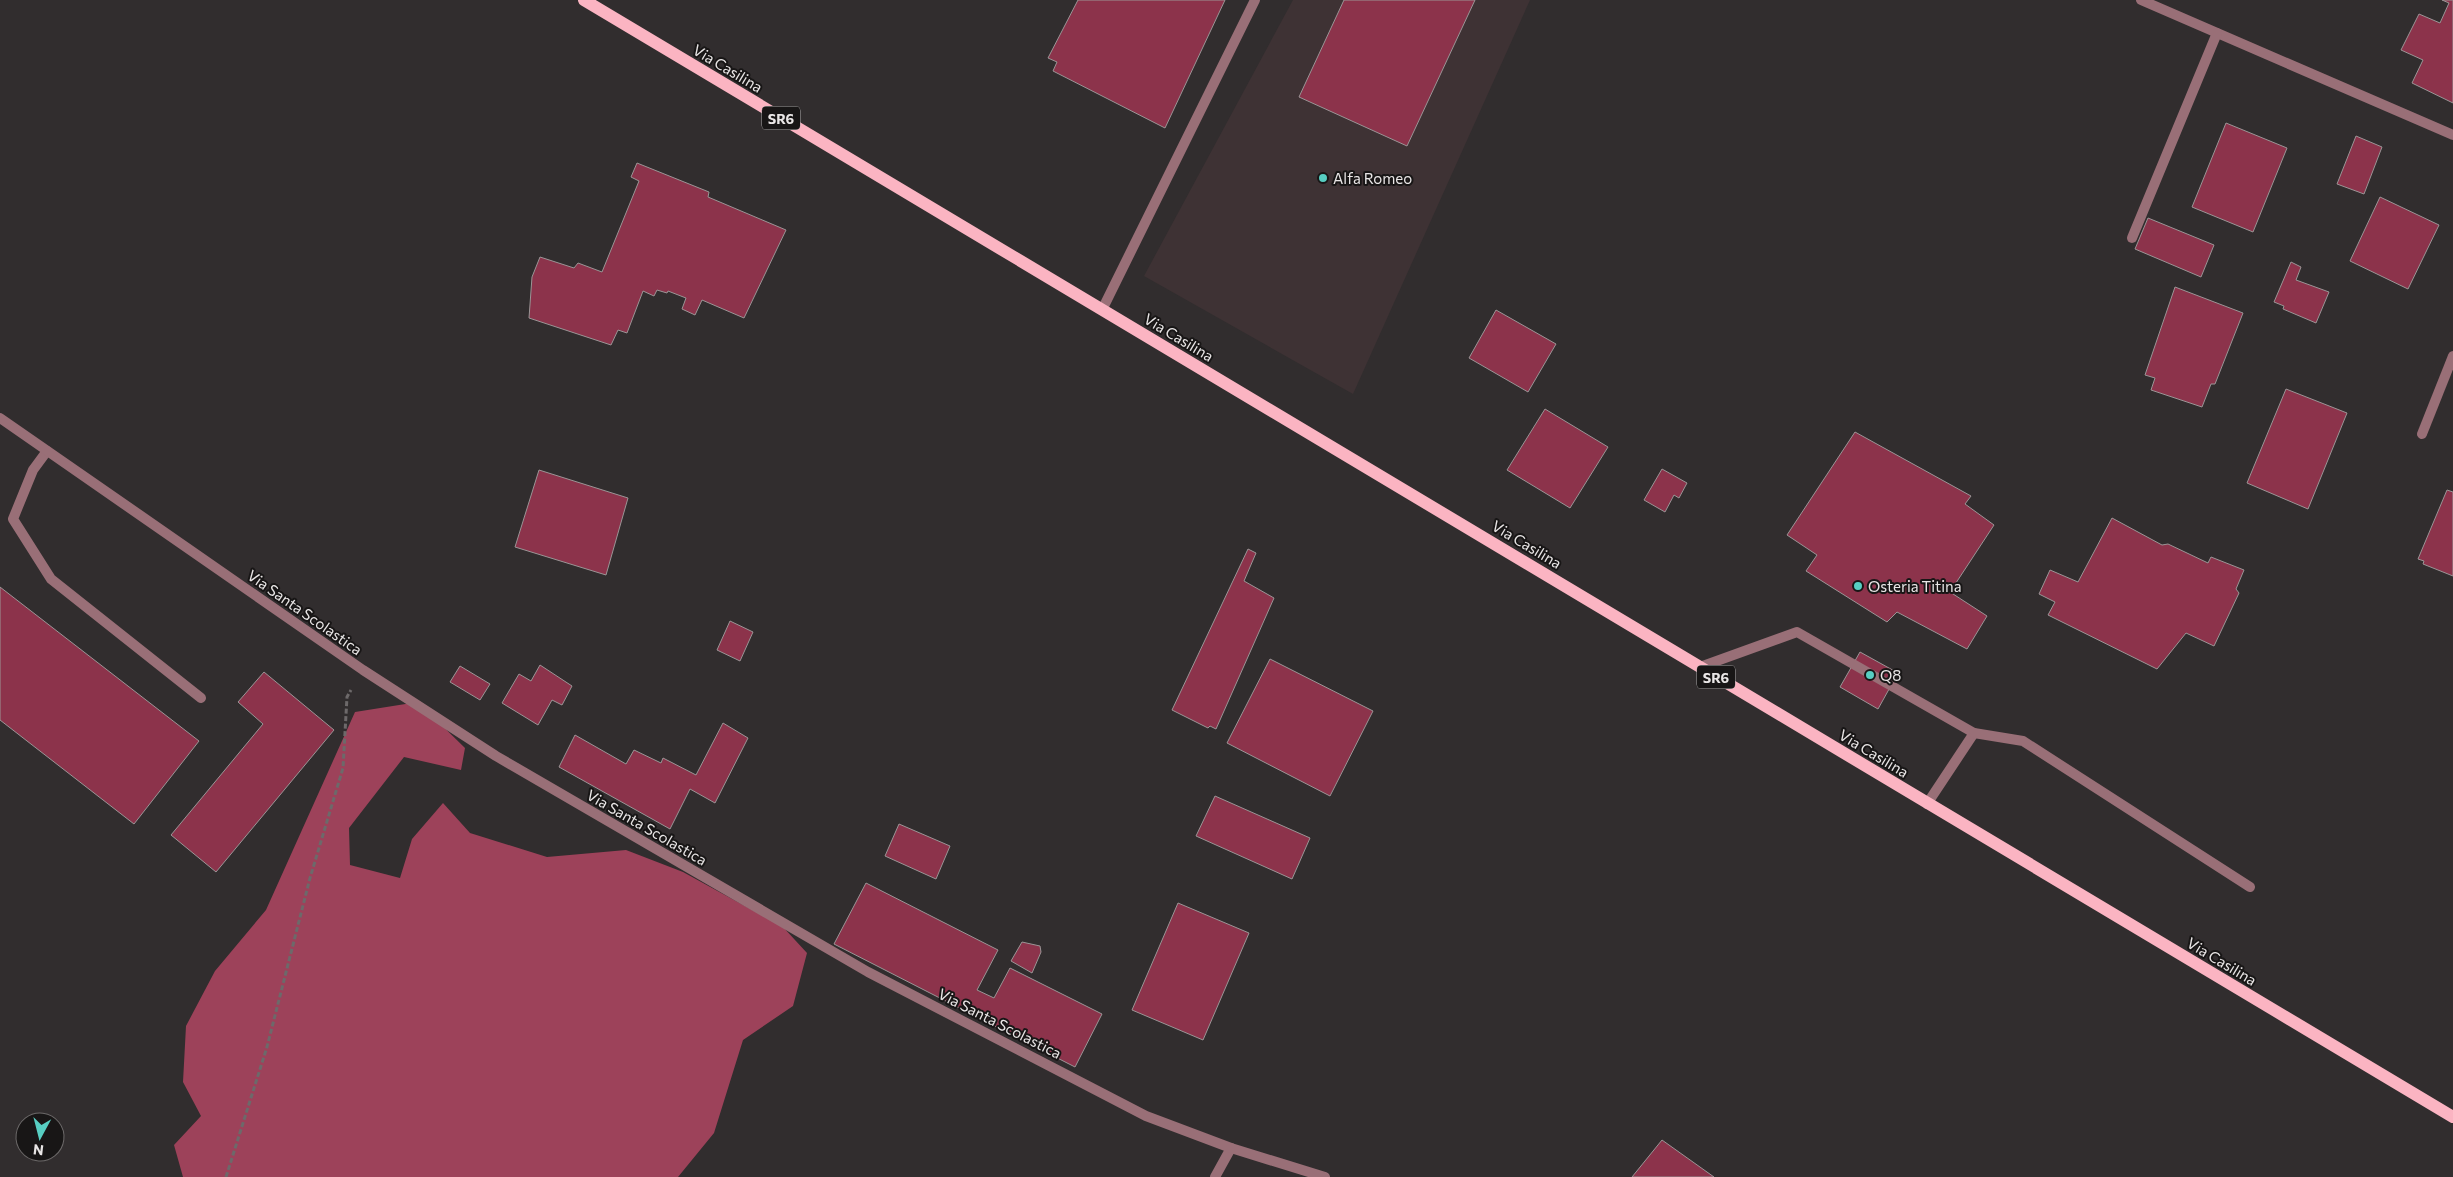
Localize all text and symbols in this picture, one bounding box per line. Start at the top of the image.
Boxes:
street label: Via Casilina [690,40,766,96]
road number: SR6 [762,106,800,130]
place label: Alfa Romeo [1333,169,1412,187]
marker: Alfa Romeo [1317,172,1329,184]
street label: Via Casilina [1141,309,1217,365]
street label: Via Casilina [1489,516,1565,572]
street label: Via Santa Scolastica [244,566,366,658]
place label: Osteria Titina [1868,577,1961,595]
marker: Osteria Titina [1852,580,1864,592]
road number: SR6 [1697,666,1735,689]
place label: Q8 [1880,666,1901,684]
marker: Q8 [1864,669,1876,681]
street label: Via Casilina [1836,725,1912,781]
street label: Via Santa Scolastica [584,785,710,869]
street label: Via Casilina [2184,933,2260,989]
street label: Via Santa Scolastica [935,984,1065,1062]
north arrow [15,1112,65,1162]
text: N [32,1141,45,1159]

